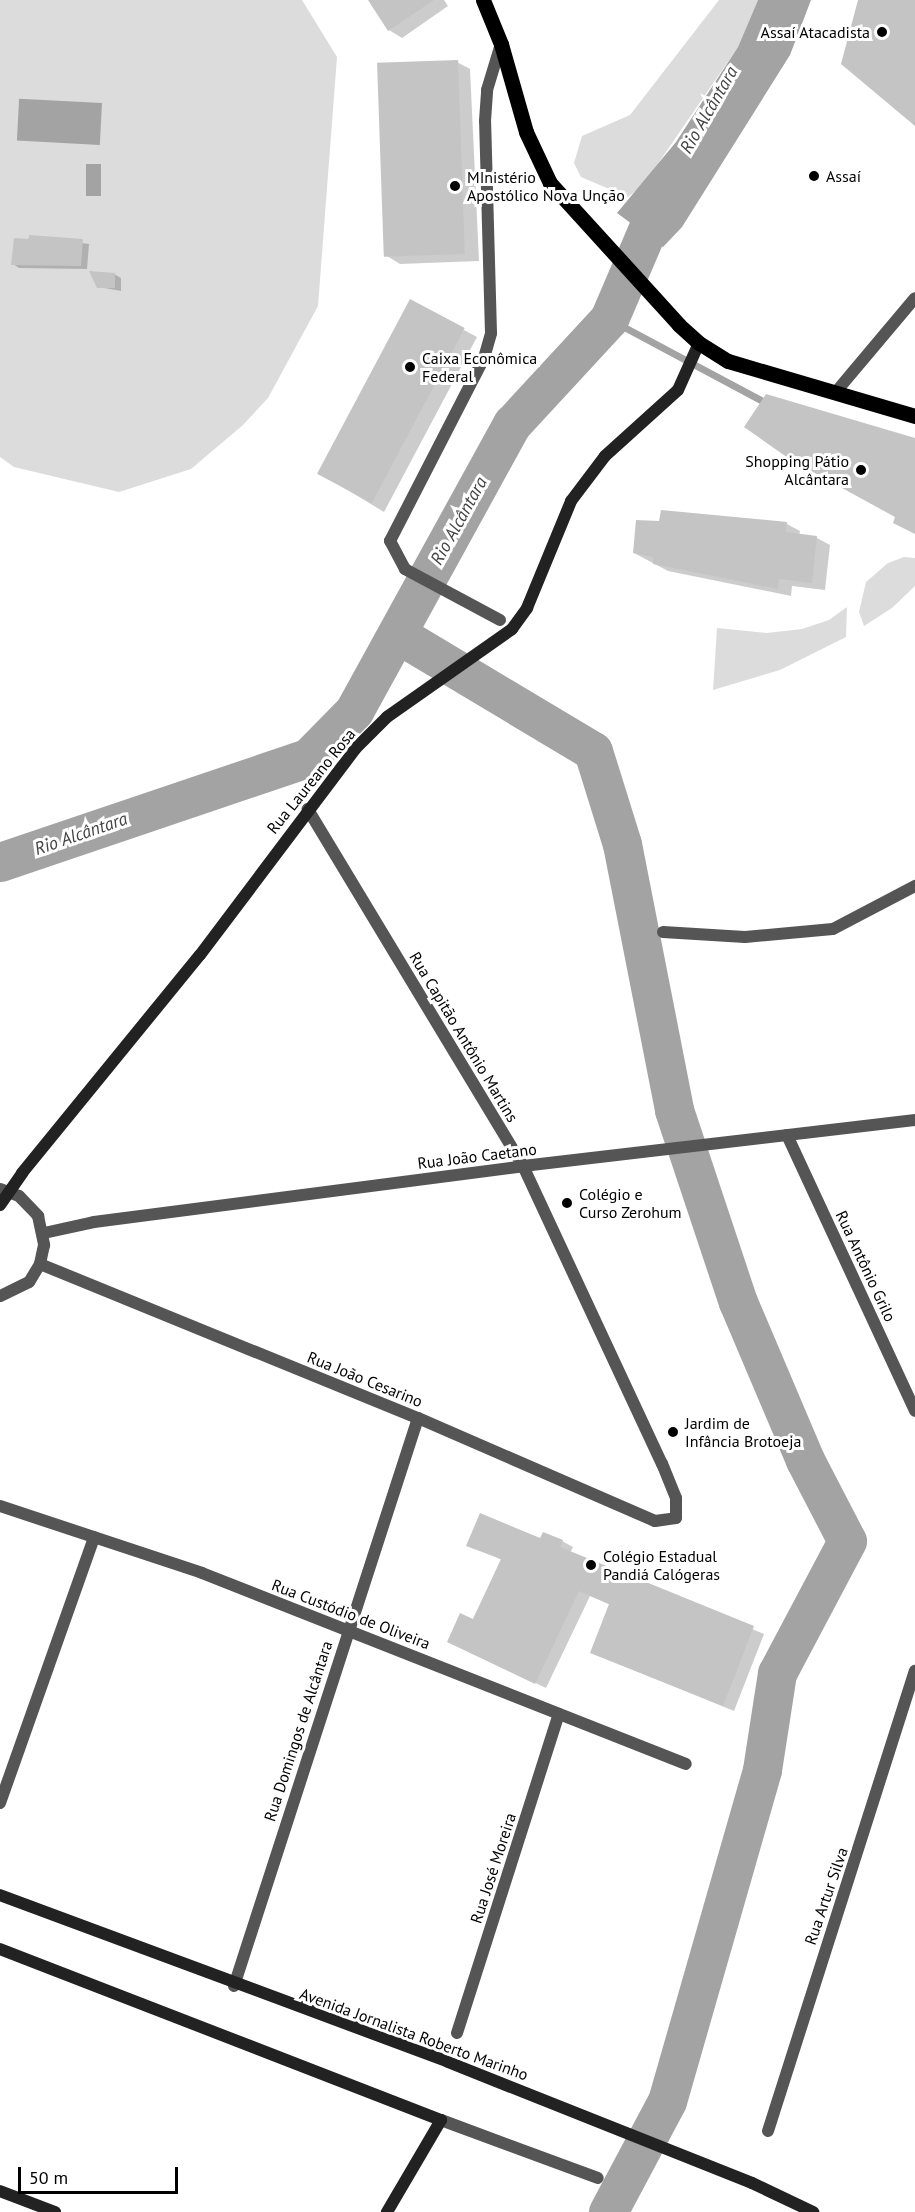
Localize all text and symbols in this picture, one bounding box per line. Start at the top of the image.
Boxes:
place label: Assaí Atacadista [760,22,870,42]
marker: Assaí Atacadista [875,25,889,39]
water label: Rio Alcântara [675,62,743,158]
place label: Assaí [826,166,861,186]
place label: MInistério Apostólico Nova Unção [467,167,625,205]
marker: Assaí [807,169,821,183]
marker: MInistério Apostólico Nova Unção [448,179,462,193]
place label: Caixa Econômica Federal [422,348,537,386]
marker: Caixa Econômica Federal [403,360,417,374]
place label: Shopping Pátio Alcântara [745,451,849,489]
marker: Shopping Pátio Alcântara [854,463,868,477]
water label: Rio Alcântara [426,473,492,569]
street label: Rua Laureano Rosa [263,725,359,837]
water label: Rio Alcântara [31,808,131,860]
street label: Rua Capitão Antônio Martins [405,948,523,1126]
street label: Rua João Caetano [416,1139,538,1173]
place label: Colégio e Curso Zerohum [579,1184,682,1222]
marker: Colégio e Curso Zerohum [560,1196,574,1210]
street label: Rua Antônio Grilo [832,1207,900,1325]
street label: Rua João Cesarino [305,1347,425,1411]
place label: Jardim de Infância Brotoeja [685,1413,801,1451]
marker: Jardim de Infância Brotoeja [666,1425,680,1439]
place label: Colégio Estadual Pandiá Calógeras [603,1546,720,1584]
marker: Colégio Estadual Pandiá Calógeras [584,1558,598,1572]
street label: Rua Custódio de Oliveira [269,1575,433,1653]
street label: Rua Domingos de Alcântara [260,1638,336,1824]
street label: Rua José Moreira [466,1810,520,1926]
street label: Rua Artur Silva [800,1844,852,1948]
street label: Avenida Jornalista Roberto Marinho [297,1984,531,2084]
scale bar [21,2155,182,2193]
text: 50 m [29,2166,68,2189]

